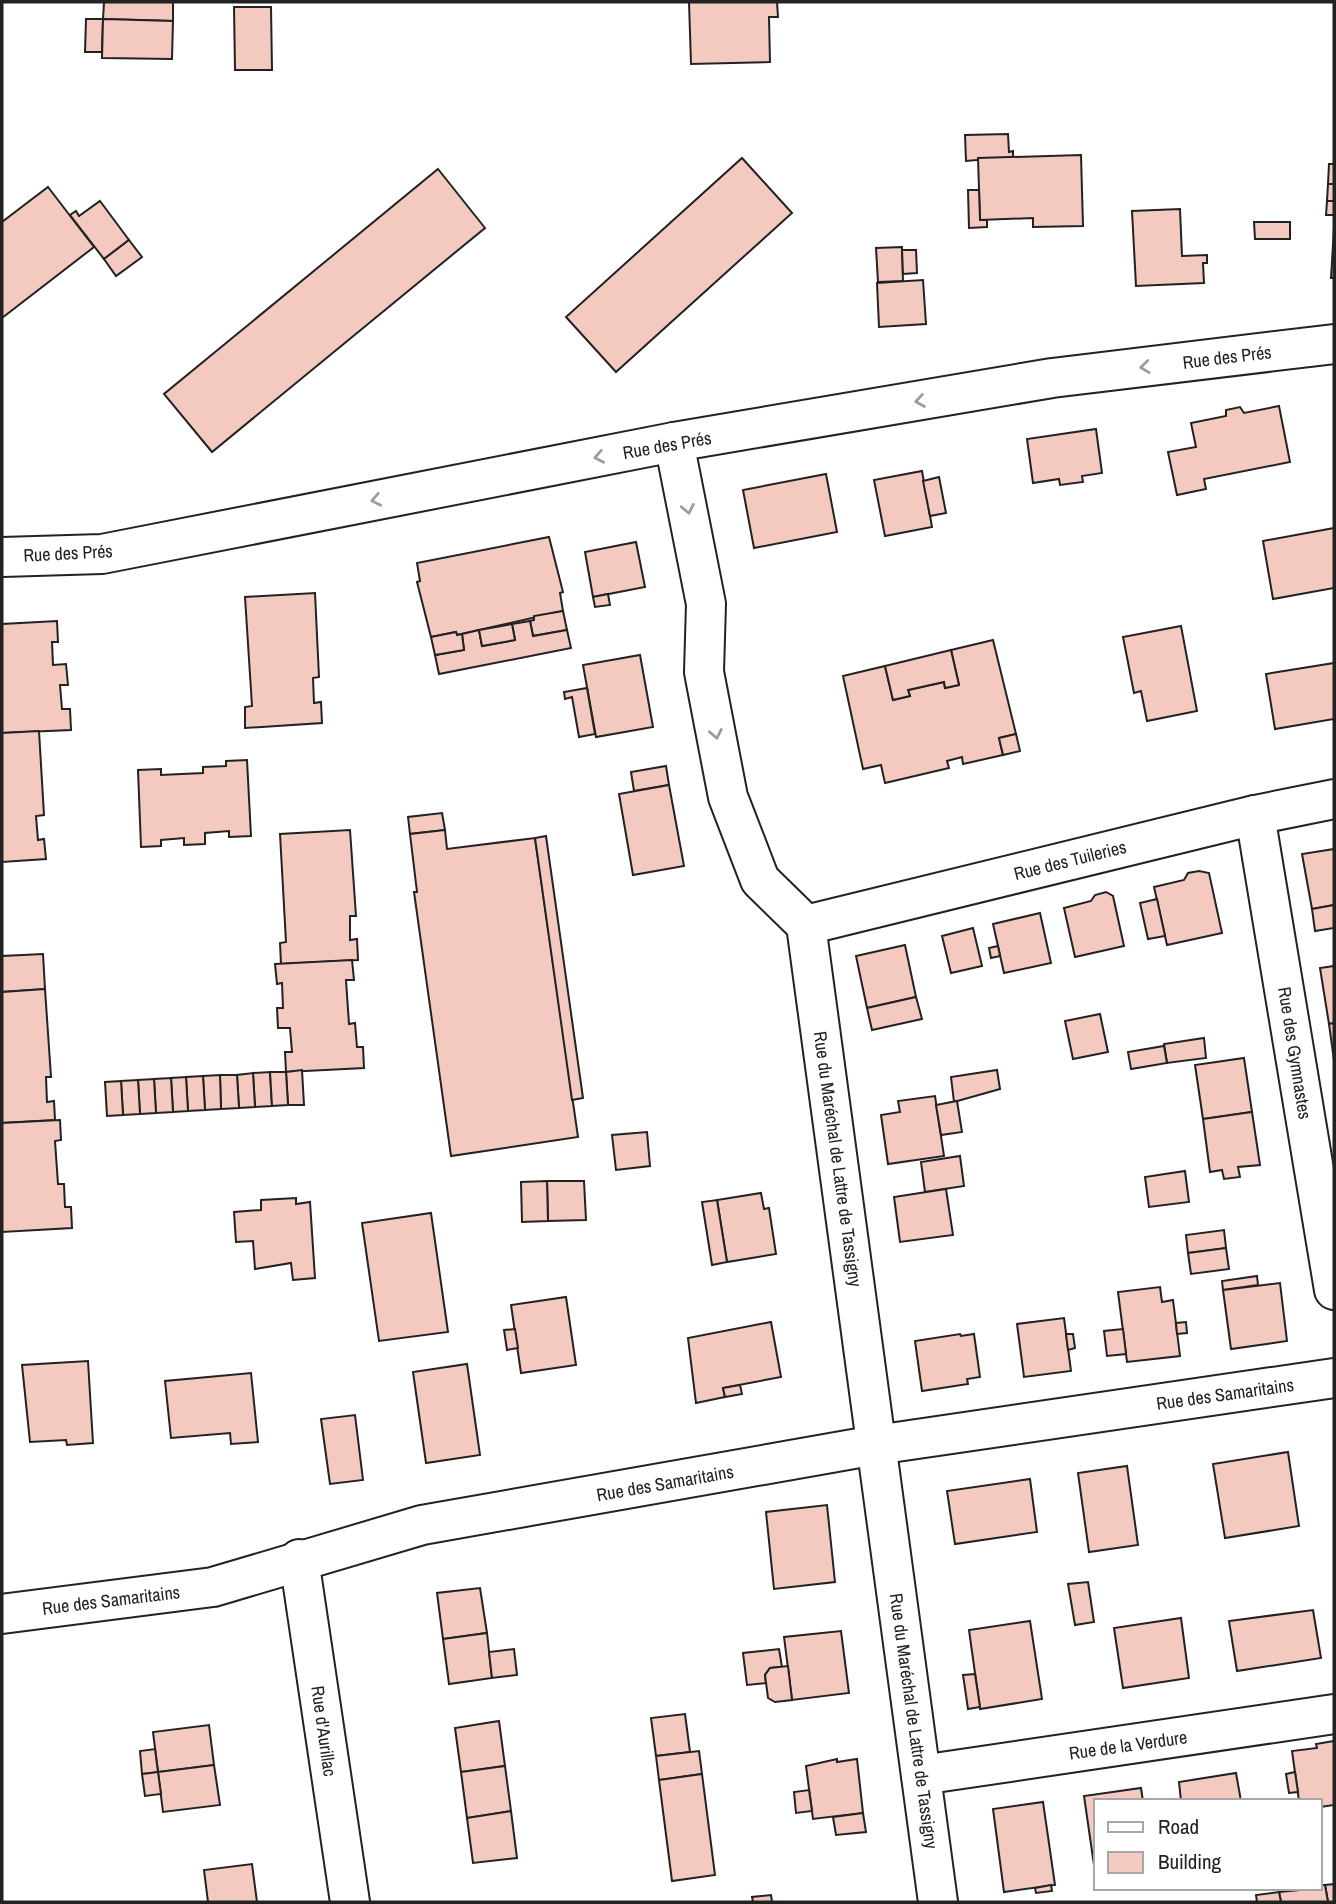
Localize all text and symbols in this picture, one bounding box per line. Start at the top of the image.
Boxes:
street label: Rue des Prés [1181,339,1273,375]
one-way arrow [1139,359,1151,374]
one-way arrow [914,393,926,408]
street label: Rue des Prés [621,425,713,465]
one-way arrow [593,449,605,464]
one-way arrow [370,492,382,507]
one-way arrow [679,503,694,515]
street label: Rue des Prés [23,538,113,568]
one-way arrow [707,728,722,740]
street label: Rue des Tuileries [1011,834,1129,886]
street label: Rue des Gymnastes [1272,985,1318,1121]
street label: Rue du Maréchal de Lattre de Tassigny [808,1030,868,1289]
street label: Rue des Samaritains [1155,1372,1295,1416]
street label: Rue des Samaritains [595,1459,735,1507]
street label: Rue des Samaritains [41,1579,181,1621]
street label: Rue du Maréchal de Lattre de Tassigny [884,1592,944,1851]
street label: Rue d'Aurillac [305,1684,343,1778]
street label: Rue de la Verdure [1067,1724,1189,1766]
legend [1094,1799,1322,1890]
text: Road [1158,1812,1199,1841]
text: Building [1158,1847,1222,1876]

